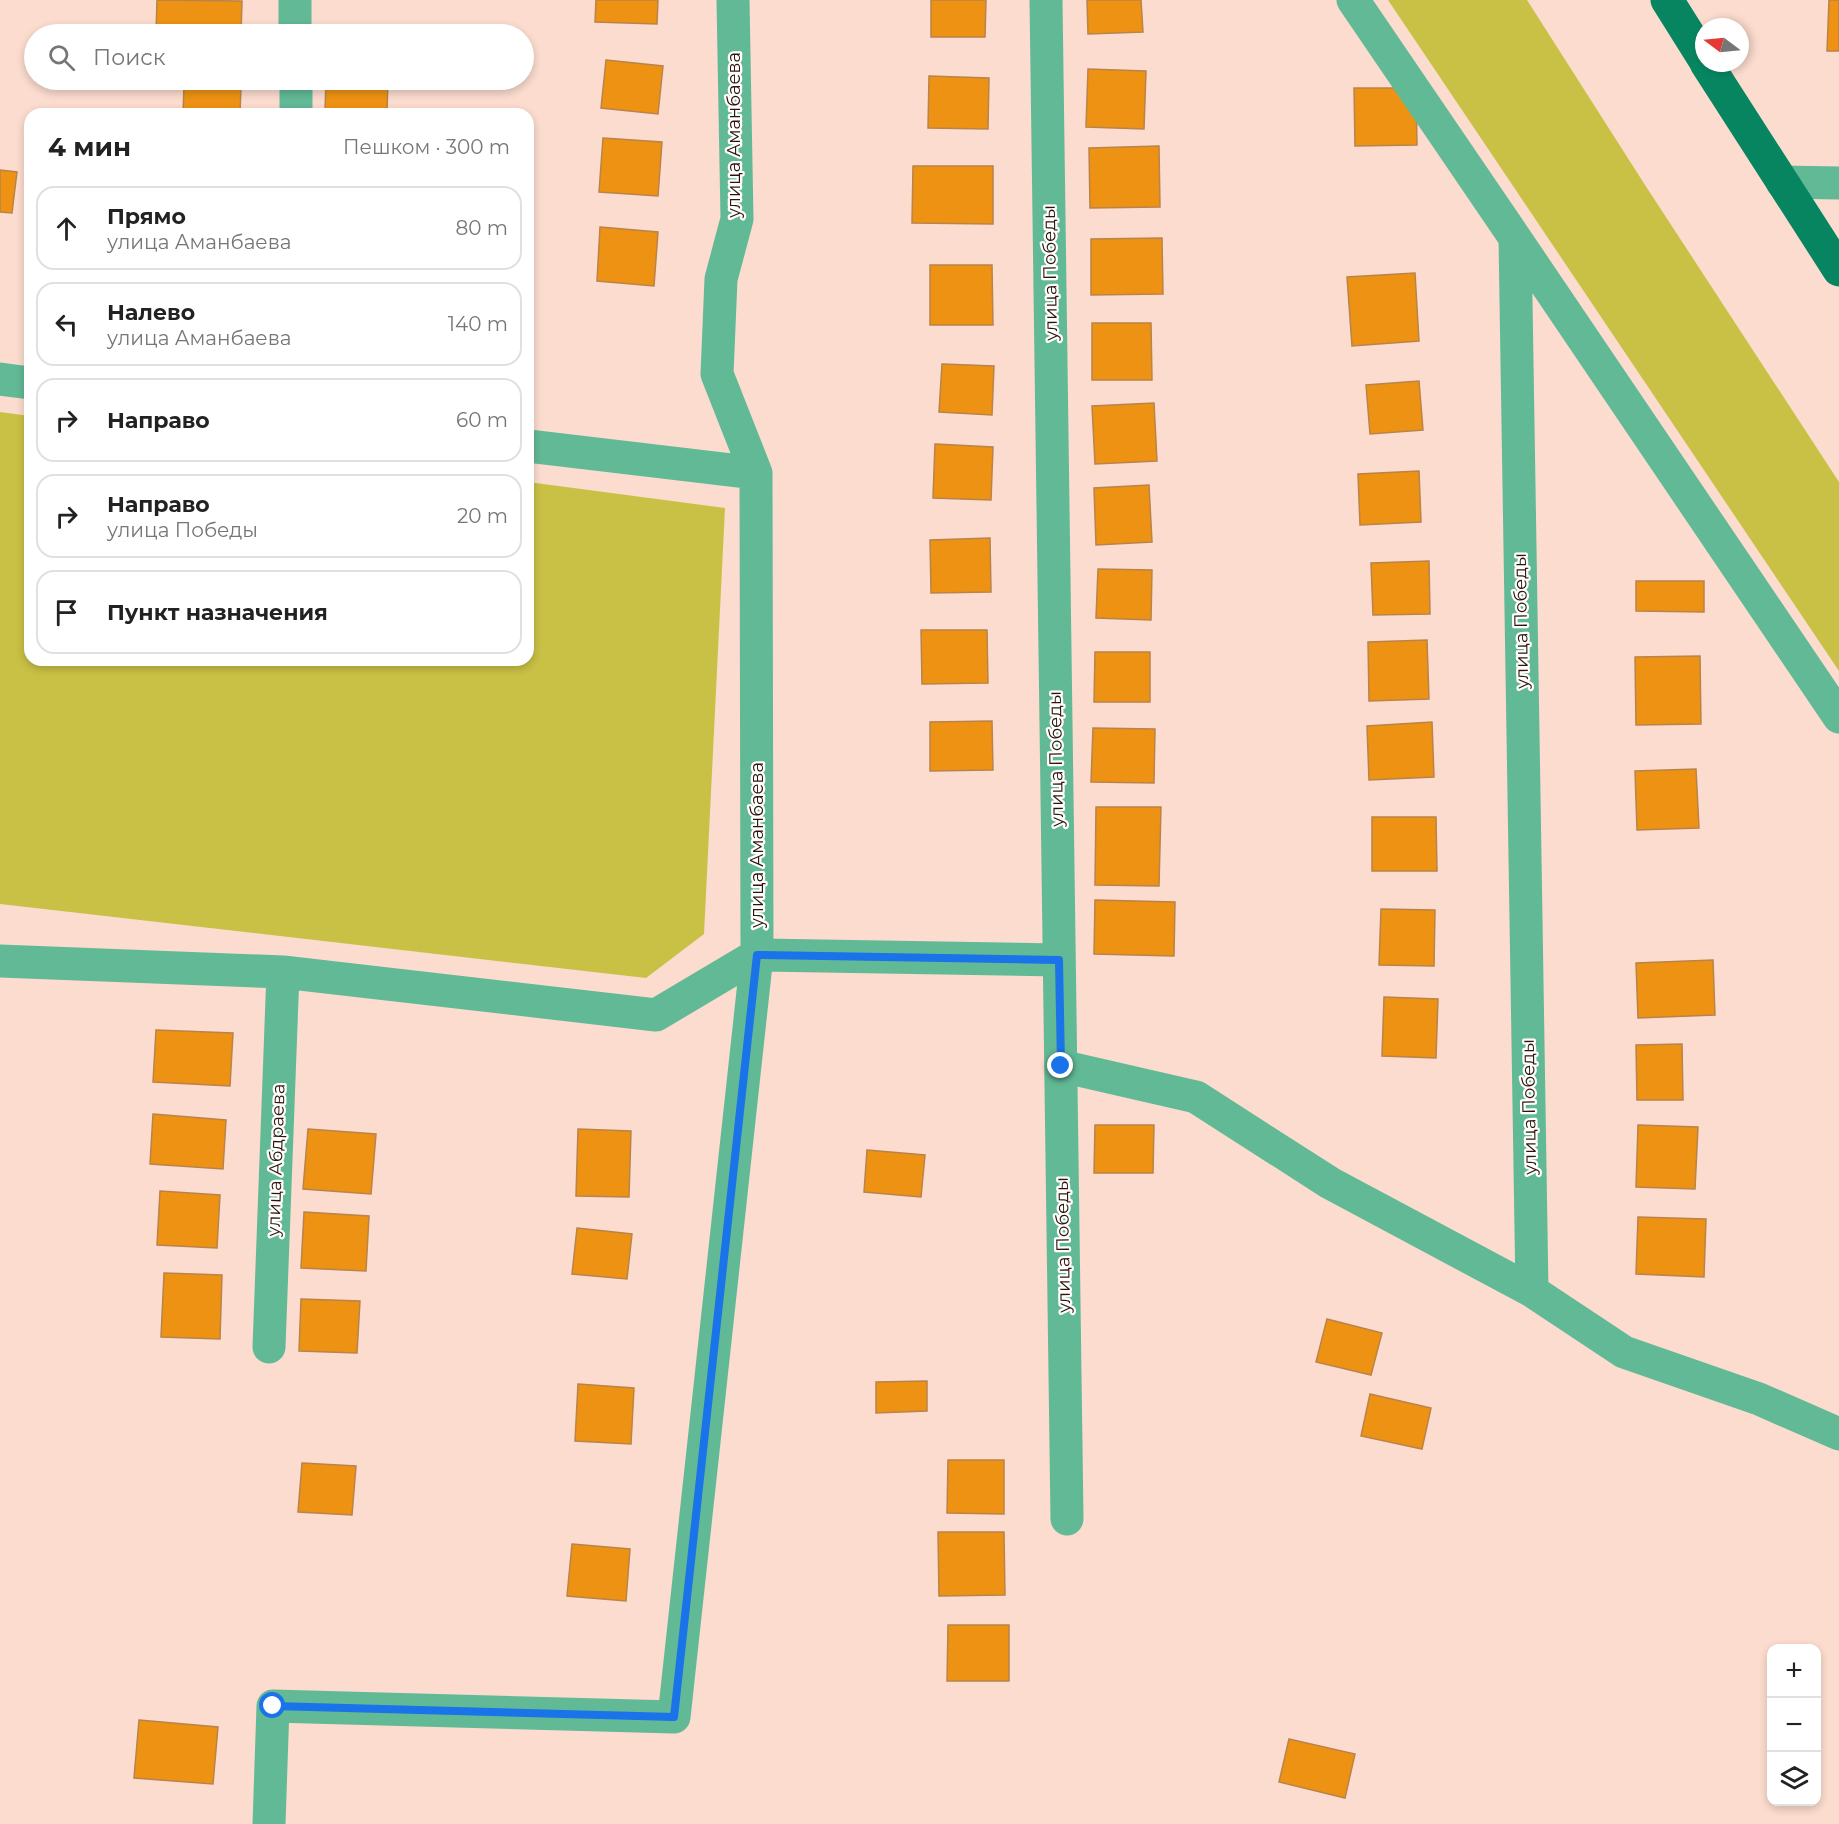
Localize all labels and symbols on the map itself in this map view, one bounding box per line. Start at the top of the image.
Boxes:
north arrow [1695,18,1749,72]
street label: улица Аманбаева [723,52,745,219]
street label: улица Победы [1038,205,1062,342]
street label: улица Победы [1509,553,1533,690]
street label: улица Победы [1044,691,1068,828]
street label: улица Аманбаева [746,762,768,929]
street label: улица Победы [1517,1039,1541,1176]
route end [1047,1052,1073,1078]
street label: улица Абдраева [262,1083,290,1238]
street label: улица Победы [1051,1177,1075,1314]
route start [259,1692,285,1718]

